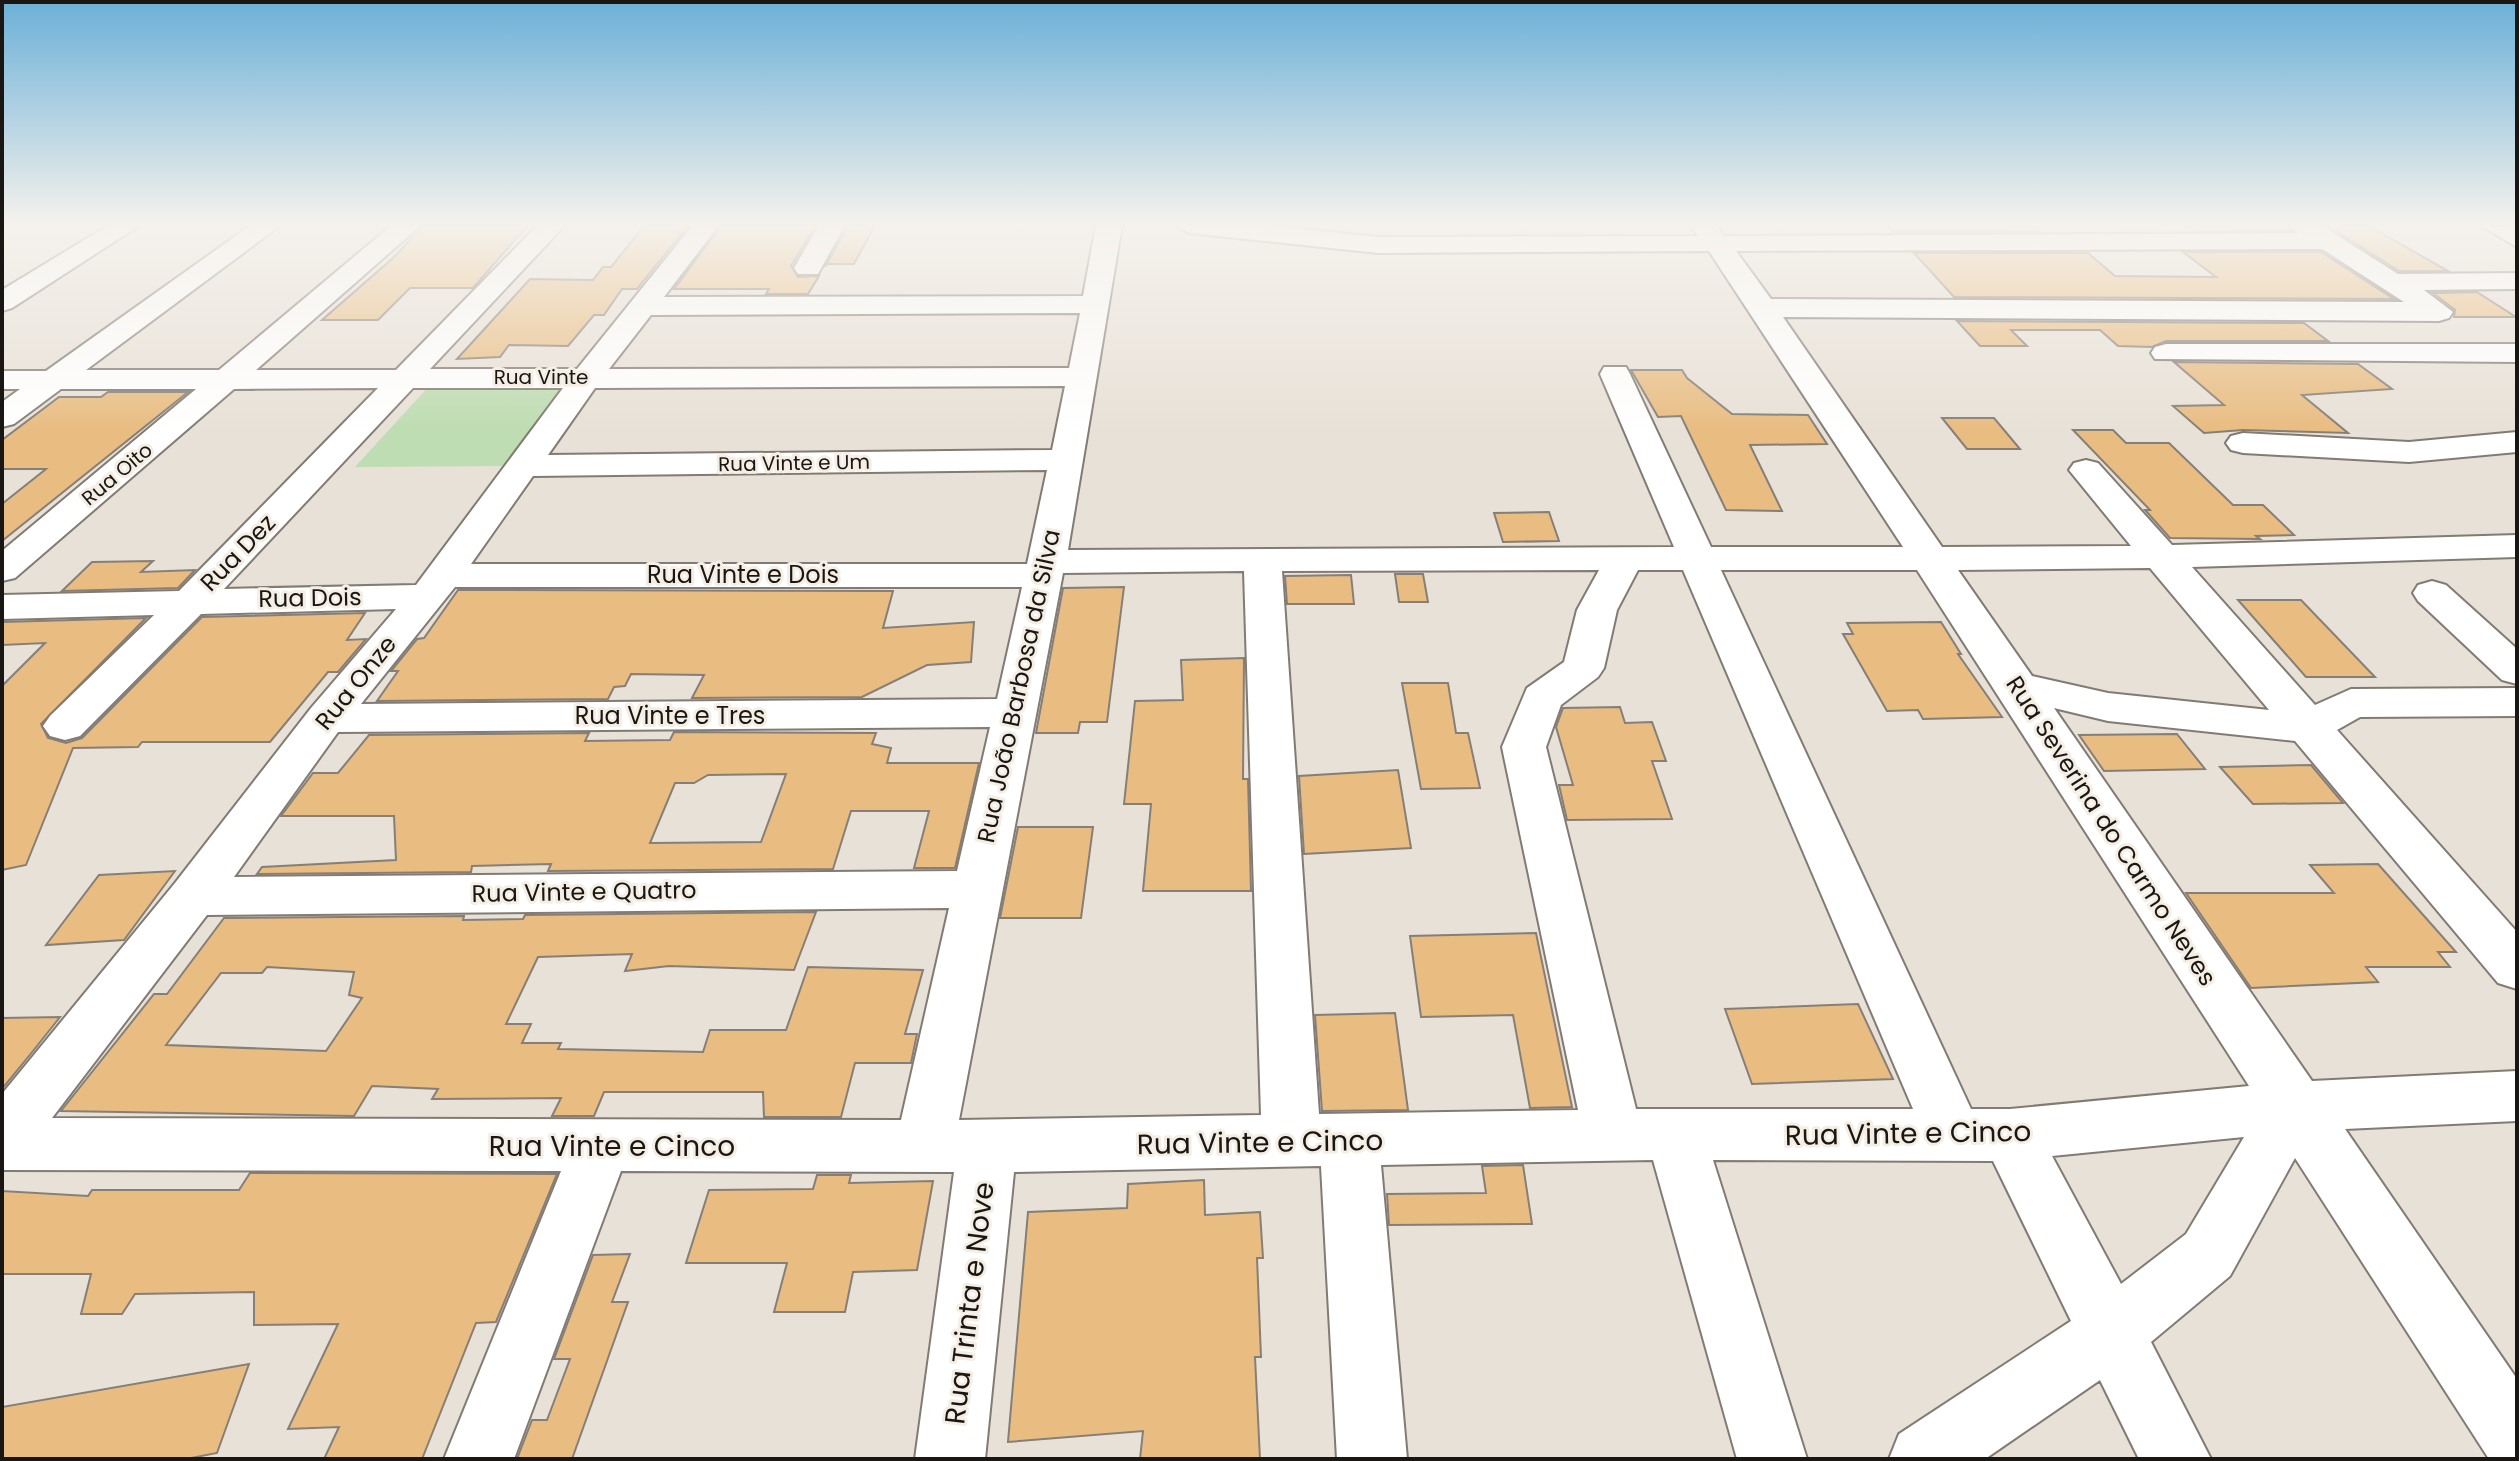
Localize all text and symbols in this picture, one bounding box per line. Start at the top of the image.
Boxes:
street label: Rua Vinte [494,363,588,391]
street label: Rua Oito [76,436,158,512]
street label: Rua Vinte e Um [718,448,870,478]
street label: Rua Dez [193,507,283,598]
street label: Rua João Barbosa da Silva [969,526,1068,846]
street label: Rua Vinte e Dois [647,558,839,591]
street label: Rua Dois [258,580,362,615]
street label: Rua Onze [307,629,404,737]
street label: Rua Severina do Carmo Neves [1999,669,2224,992]
street label: Rua Vinte e Tres [575,699,765,732]
street label: Rua Vinte e Quatro [471,873,697,910]
street label: Rua Vinte e Cinco [1785,1112,2031,1155]
street label: Rua Vinte e Cinco [1137,1121,1383,1164]
street label: Rua Vinte e Cinco [489,1127,735,1166]
street label: Rua Trinta e Nove [935,1180,1004,1426]

